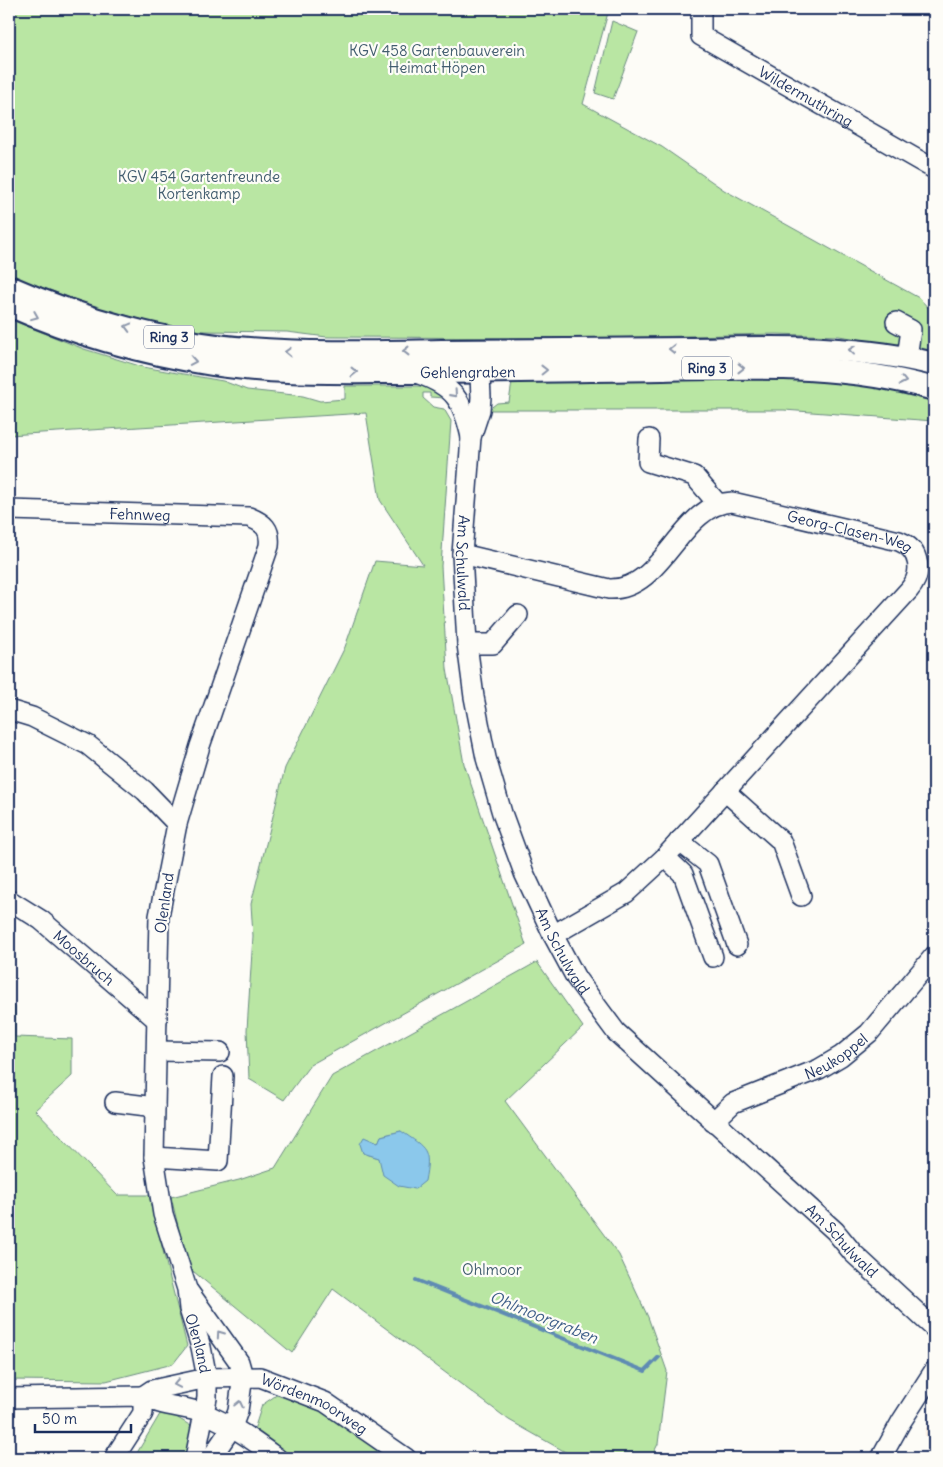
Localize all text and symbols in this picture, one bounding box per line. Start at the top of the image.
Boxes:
park label: KGV 458 Gartenbauverein Heimat Höpen [349,41,525,77]
street label: Wildermuthring [756,62,857,130]
park label: KGV 454 Gartenfreunde Kortenkamp [118,167,280,203]
one-way arrow [30,309,39,320]
one-way arrow [123,322,132,333]
road number: Ring 3 [144,326,194,348]
one-way arrow [668,344,676,354]
one-way arrow [847,345,855,356]
one-way arrow [284,346,292,357]
one-way arrow [402,346,410,356]
one-way arrow [188,355,197,365]
road number: Ring 3 [682,356,732,379]
street label: Gehlengraben [420,362,516,381]
one-way arrow [738,363,746,373]
one-way arrow [540,365,548,375]
one-way arrow [350,367,358,377]
one-way arrow [899,375,908,385]
one-way arrow [448,389,457,398]
street label: Fehnweg [109,503,171,524]
street label: Georg-Clasen-Weg [785,506,917,556]
street label: Am Schulwald [452,514,475,611]
street label: Olenland [150,871,178,935]
street label: Am Schulwald [532,904,594,998]
street label: Moosbruch [50,926,119,989]
street label: Neukoppel [802,1029,871,1083]
street label: Am Schulwald [802,1200,882,1281]
park label: Ohlmoor [462,1260,522,1279]
water label: Ohlmoorgraben [487,1286,602,1348]
street label: Olenland [181,1311,215,1375]
one-way arrow [217,1330,226,1340]
street label: Wördenmoorweg [259,1369,372,1438]
one-way arrow [172,1378,181,1389]
one-way arrow [234,1399,244,1408]
scale bar [35,1402,131,1434]
text: 50 m [42,1409,77,1428]

